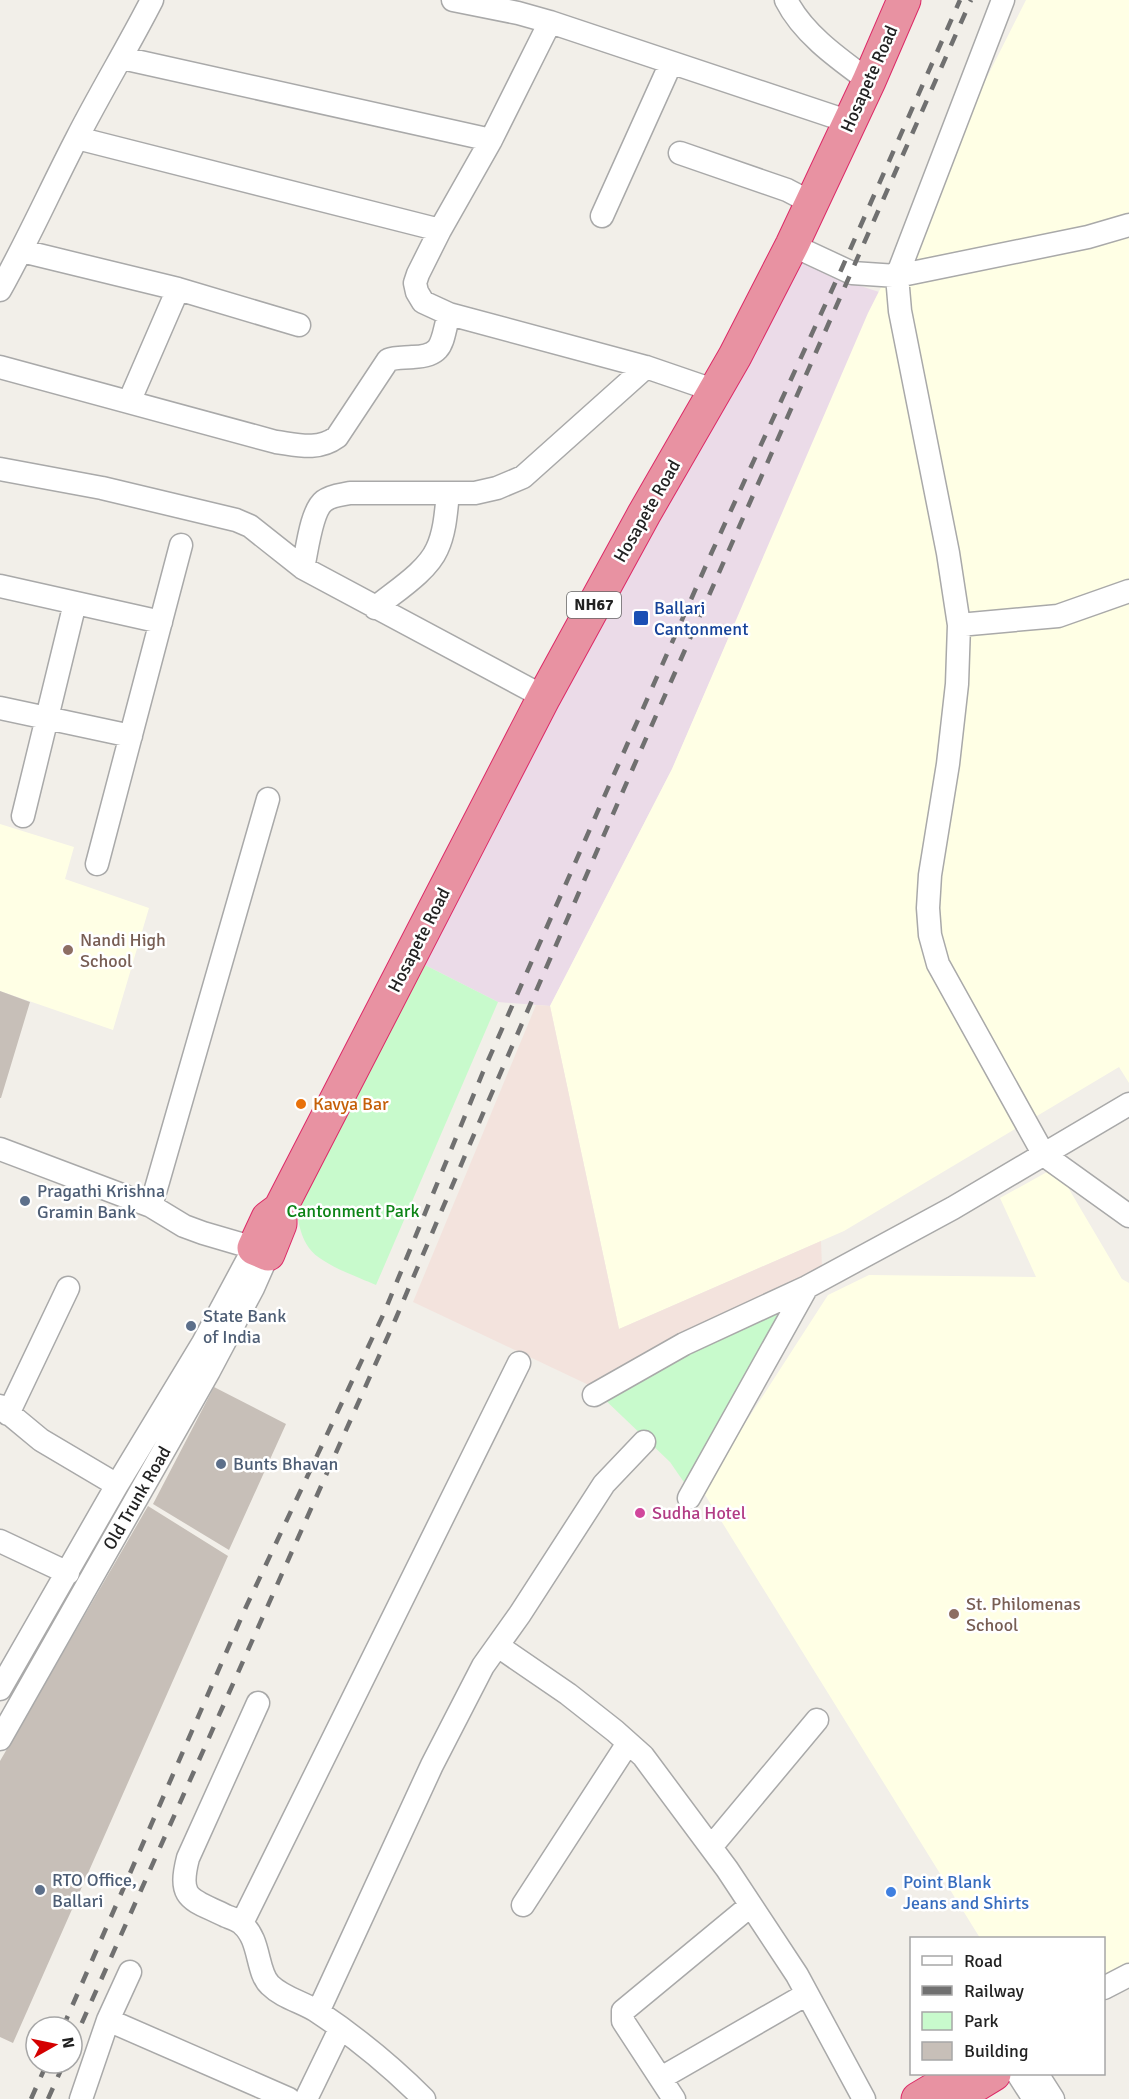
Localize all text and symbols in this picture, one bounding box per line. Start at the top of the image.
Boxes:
street label: Hosapete Road [836,22,902,136]
street label: Hosapete Road [609,456,685,566]
road number: NH67 [567,592,621,618]
place label: Ballari Cantonment [654,597,748,640]
marker: Ballari Cantonment [632,609,650,627]
street label: Hosapete Road [383,884,455,996]
place label: Nandi High School [80,929,166,972]
marker: Nandi High School [61,943,75,957]
place label: Kavya Bar [313,1093,389,1115]
marker: Kavya Bar [294,1097,308,1111]
place label: Pragathi Krishna Gramin Bank [37,1180,165,1223]
marker: Pragathi Krishna Gramin Bank [18,1194,32,1208]
park label: Cantonment Park [286,1200,420,1222]
place label: State Bank of India [203,1305,286,1348]
marker: State Bank of India [184,1319,198,1333]
street label: Old Trunk Road [98,1442,176,1554]
place label: Bunts Bhavan [233,1453,338,1475]
marker: Bunts Bhavan [214,1457,228,1471]
place label: Sudha Hotel [652,1502,746,1524]
marker: Sudha Hotel [633,1506,647,1520]
place label: St. Philomenas School [966,1593,1081,1636]
marker: St. Philomenas School [947,1607,961,1621]
place label: RTO Office, Ballari [52,1869,137,1912]
place label: Point Blank Jeans and Shirts [903,1871,1029,1914]
marker: RTO Office, Ballari [33,1883,47,1897]
marker: Point Blank Jeans and Shirts [884,1885,898,1899]
legend [910,1937,1105,2075]
text: Road [964,1950,1003,1972]
text: Railway [964,1980,1025,2002]
text: Park [964,2010,999,2032]
north arrow [24,2015,84,2075]
text: N [57,2036,79,2050]
text: Building [964,2040,1028,2062]

